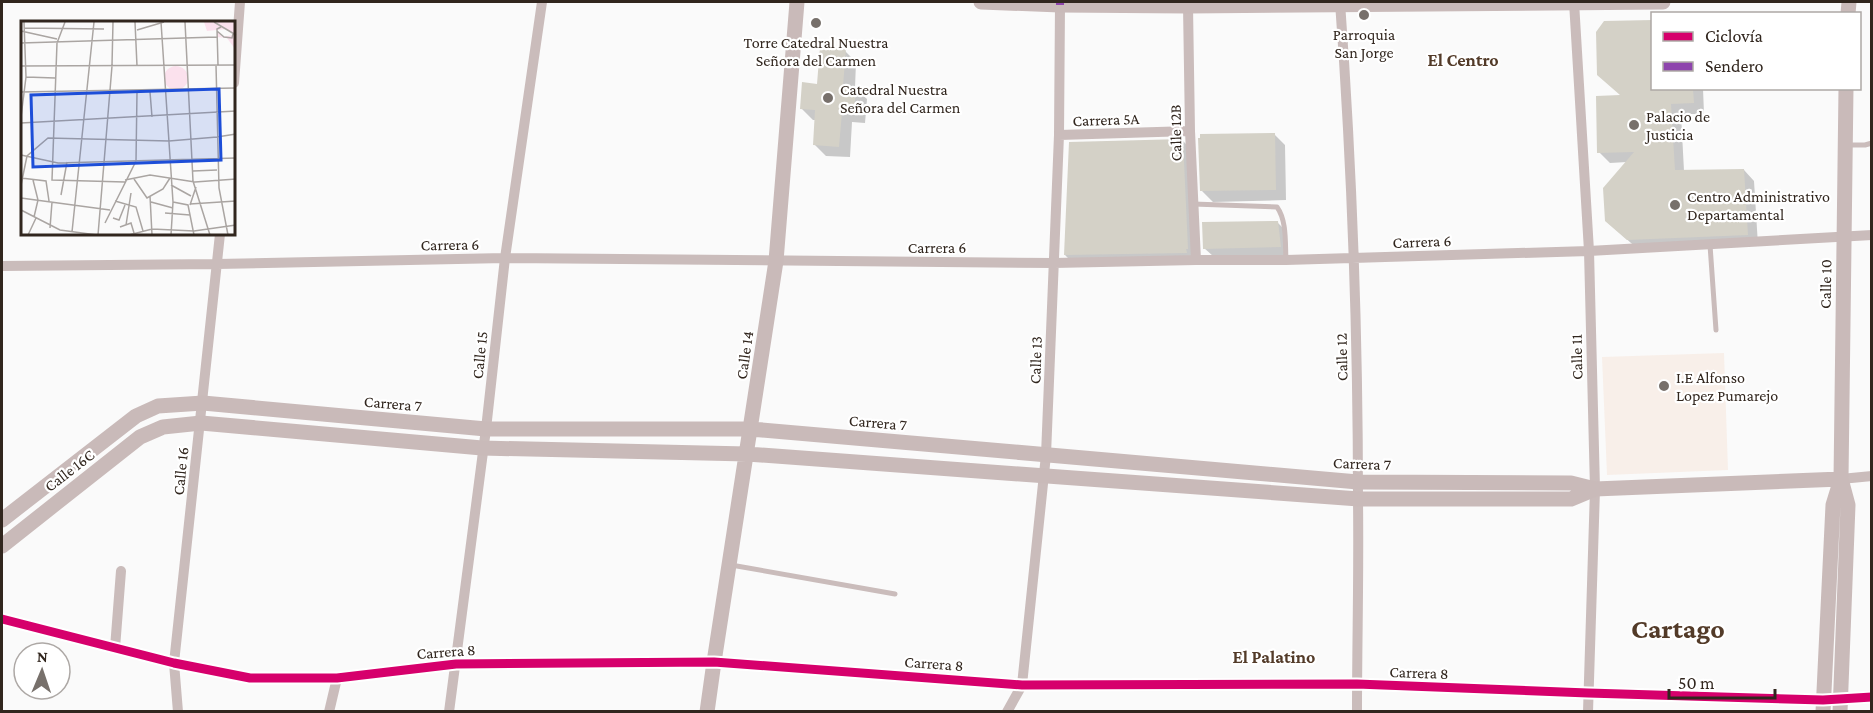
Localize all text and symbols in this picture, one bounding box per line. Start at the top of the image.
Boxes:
marker: Parroquia San Jorge [1357,8,1371,22]
legend [1651,12,1861,90]
marker: Torre Catedral Nuestra Señora del Carmen [809,16,823,30]
inset map [21,21,236,236]
place label: Parroquia San Jorge [1333,26,1396,62]
text: Ciclovía [1705,26,1763,46]
place label: Torre Catedral Nuestra Señora del Carmen [744,34,889,69]
district label: El Centro [1427,50,1499,70]
text: Sendero [1705,56,1763,76]
place label: Catedral Nuestra Señora del Carmen [840,81,961,116]
marker: Catedral Nuestra Señora del Carmen [821,91,835,105]
street label: Calle 12B [1167,104,1184,162]
place label: Palacio de Justicia [1644,108,1710,144]
street label: Carrera 5A [1072,110,1141,129]
marker: Palacio de Justicia [1627,118,1641,132]
place label: Centro Administrativo Departamental [1687,188,1830,224]
marker: Centro Administrativo Departamental [1668,198,1682,212]
street label: Carrera 6 [1392,232,1452,251]
street label: Carrera 6 [420,235,480,254]
street label: Carrera 6 [908,239,966,256]
street label: Calle 10 [1817,259,1834,309]
street label: Calle 15 [469,330,490,380]
street label: Calle 14 [733,330,756,380]
street label: Calle 12 [1333,332,1350,381]
street label: Calle 11 [1568,334,1585,380]
street label: Calle 13 [1026,336,1045,384]
place label: I.E Alfonso Lopez Pumarejo [1676,369,1778,405]
marker: I.E Alfonso Lopez Pumarejo [1657,379,1671,393]
street label: Carrera 7 [363,393,423,415]
street label: Carrera 7 [848,412,908,434]
street label: Calle 16C [41,446,97,495]
street label: Calle 16 [170,446,191,496]
street label: Carrera 7 [1333,454,1392,473]
district label: Cartago [1631,613,1725,644]
north arrow [12,641,72,701]
street label: Carrera 8 [416,641,476,662]
district label: El Palatino [1233,647,1315,667]
text: N [37,648,48,665]
street label: Carrera 8 [904,653,964,674]
scale bar [1669,662,1776,700]
street label: Carrera 8 [1389,663,1449,682]
text: 50 m [1678,673,1715,693]

